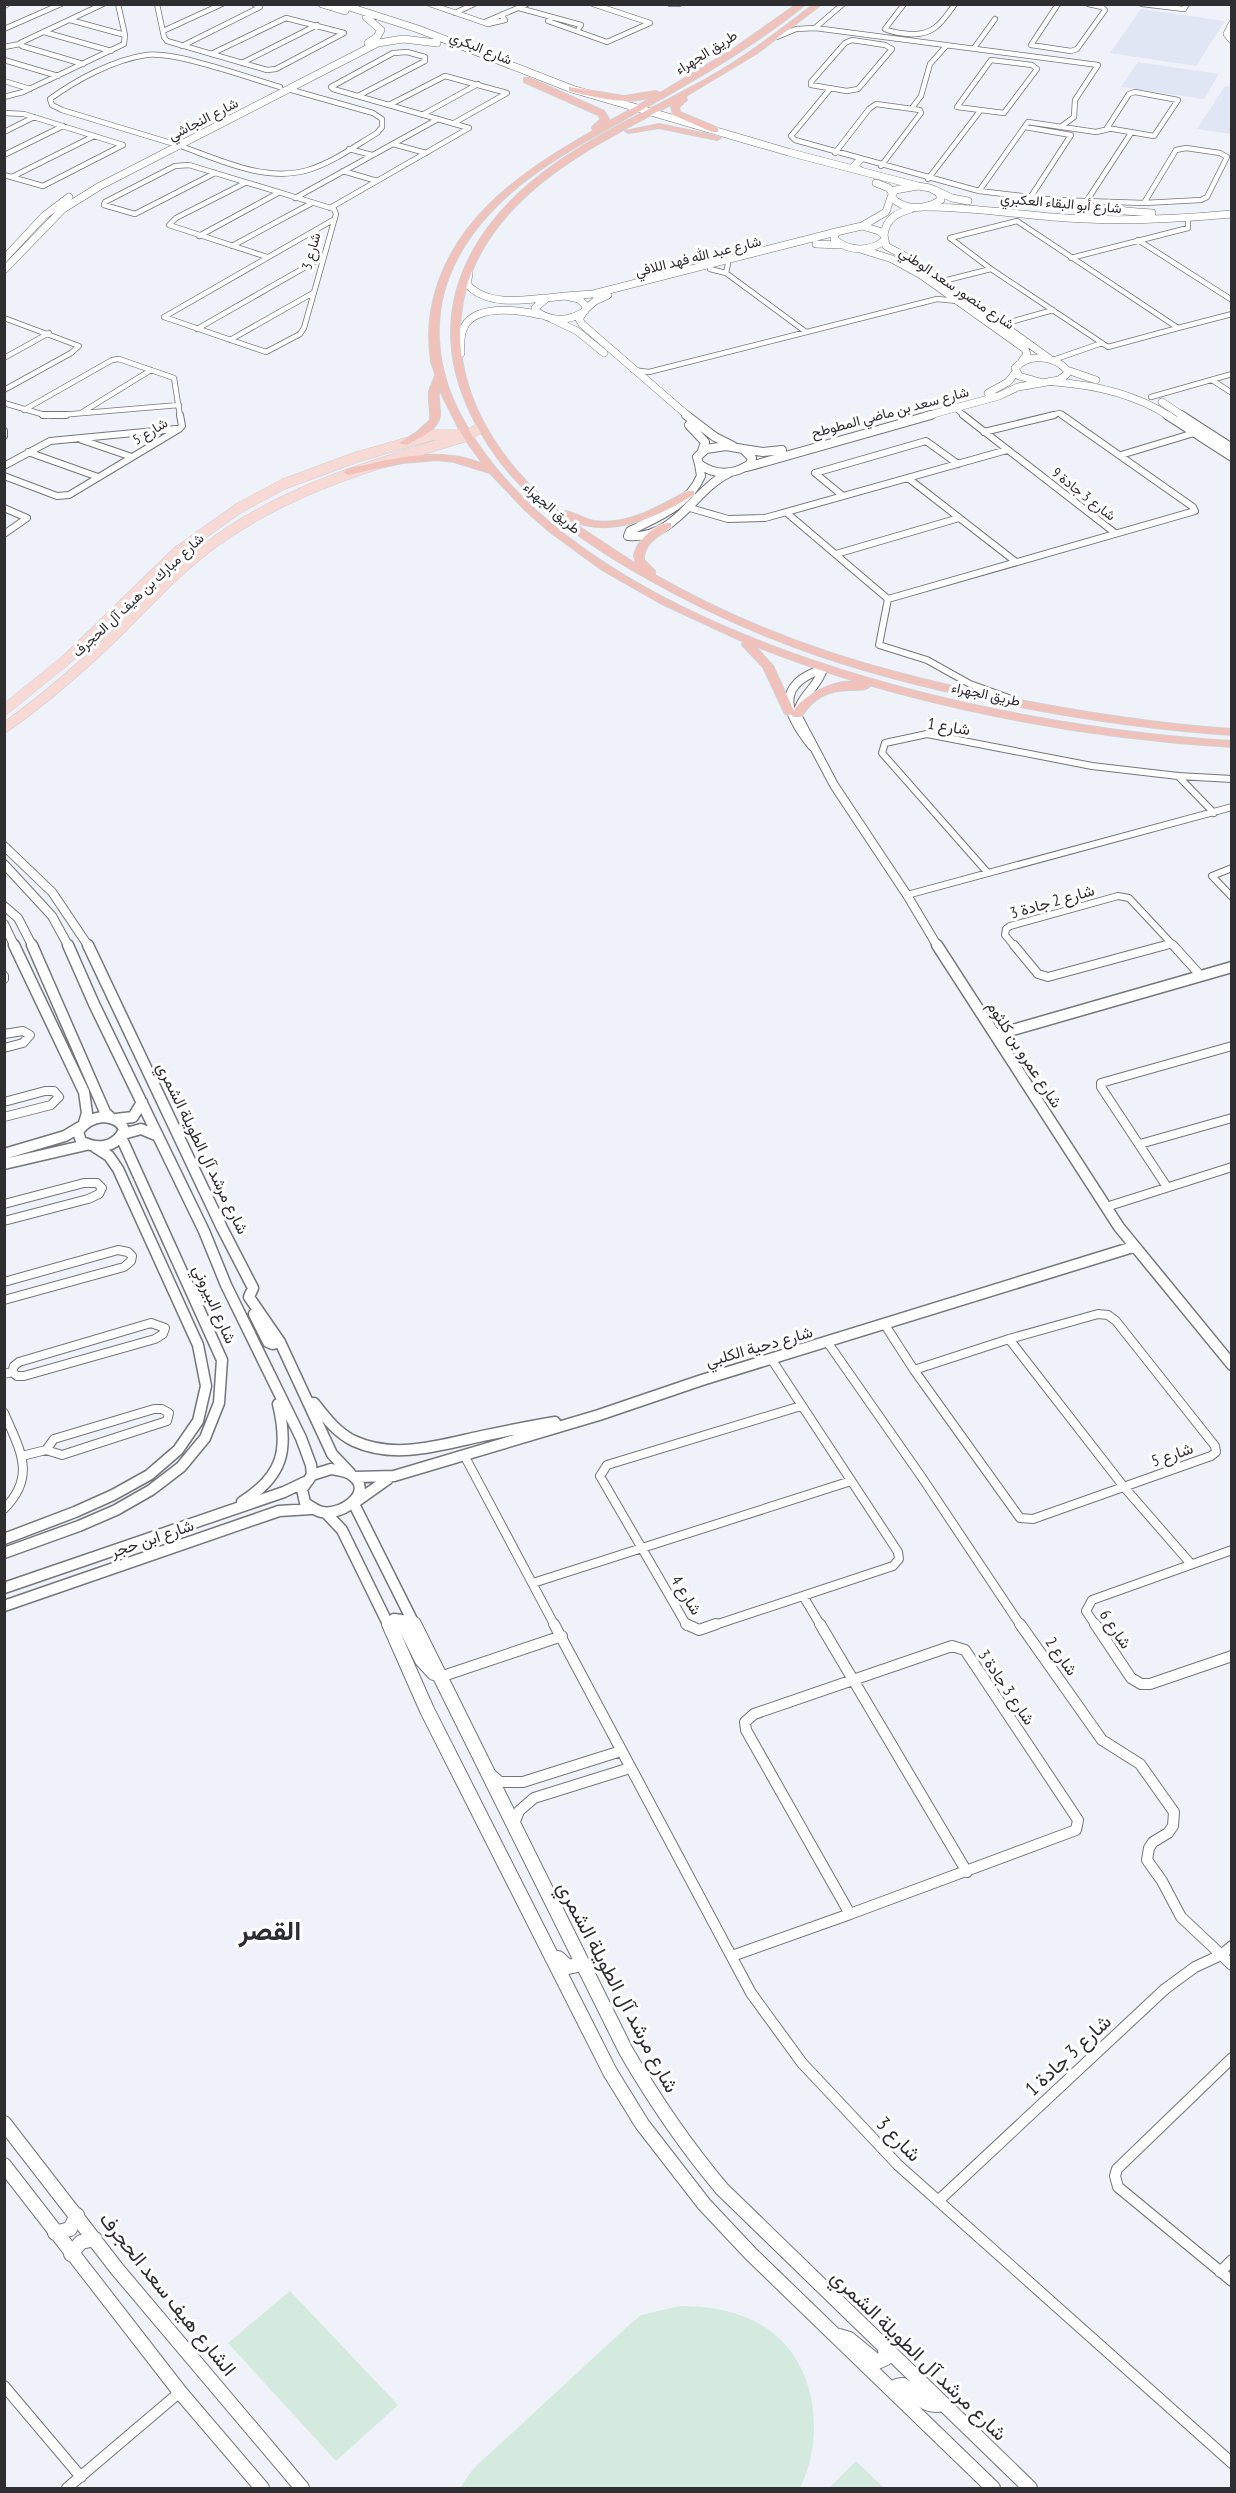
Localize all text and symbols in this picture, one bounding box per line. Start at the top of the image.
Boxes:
street label: طريق الجهراء [672,26,740,78]
street label: شارع البكري [446,27,515,71]
street label: شارع النجاشي [165,94,243,147]
street label: شارع أبو البقاء العكبري [999,189,1122,220]
street label: شارع 3 [297,231,326,272]
street label: شارع عبد الله فهد اللافي [633,232,764,283]
street label: شارع منصور سعد الوطني [894,243,1018,336]
street label: شارع سعد بن ماضي المطوطح [809,382,972,445]
street label: شارع 5 [129,414,172,450]
street label: شارع 3 جادة 9 [1047,464,1119,526]
street label: طريق الجهراء [520,478,584,538]
street label: شارع مبارك بن هيف آل الحجرف [68,529,209,662]
street label: طريق الجهراء [950,678,1022,710]
street label: شارع 1 [926,713,972,741]
street label: شارع 2 جادة 3 [1008,879,1097,924]
street label: شارع عمرو بن كلثوم [981,997,1067,1112]
street label: شارع مرشد آل الطويلة الشمري [149,1059,253,1239]
street label: شارع البيروني [185,1262,241,1348]
street label: شارع دحية الكلبي [703,1321,816,1375]
street label: شارع 5 [1149,1438,1196,1472]
street label: شارع ابن حجر [107,1514,197,1564]
street label: شارع 4 [665,1572,707,1619]
street label: شارع 6 [1094,1606,1136,1653]
street label: شارع 2 [1040,1633,1082,1680]
street label: شارع 3 جادة 3 [973,1645,1040,1730]
street label: شارع مرشد آل الطويلة الشمري [548,1877,685,2099]
district label: القصر [238,1913,301,1948]
street label: شارع 3 جادة 1 [1019,2009,1117,2102]
street label: شارع 3 [870,2111,927,2168]
street label: الشارع هيف سعد الحجرف [93,2207,242,2382]
street label: شارع مرشد آل الطويلة الشمري [822,2264,1013,2449]

